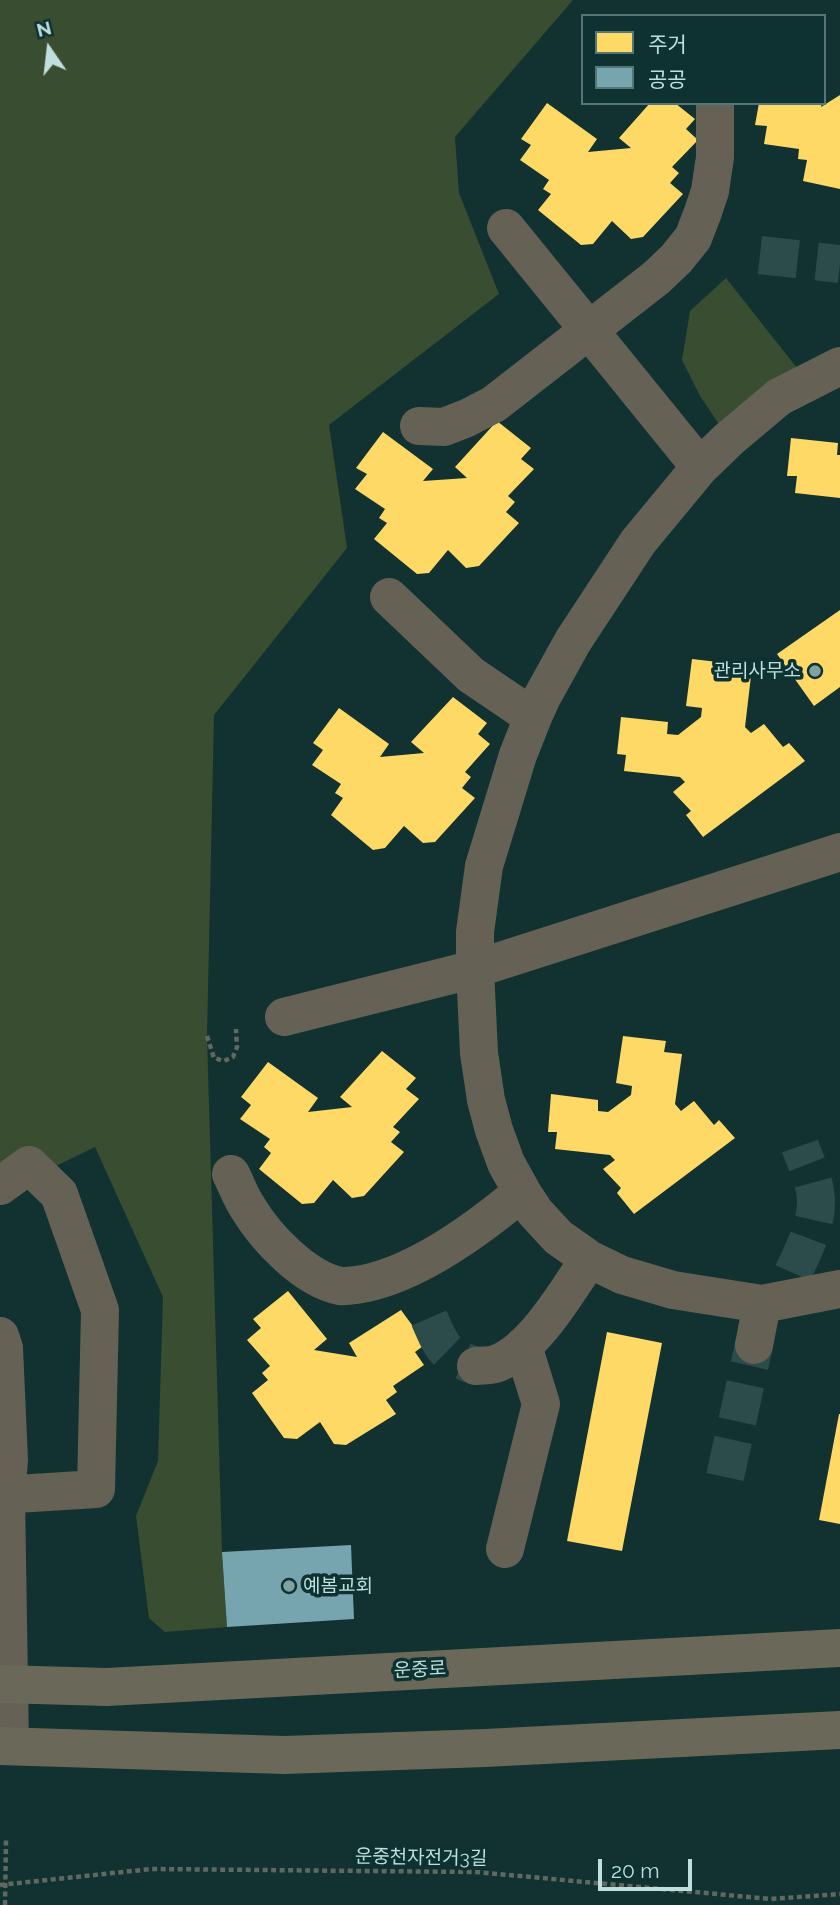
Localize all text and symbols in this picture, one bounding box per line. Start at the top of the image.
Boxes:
north arrow [14,14,84,84]
legend [581,14,826,105]
text: N [34,16,54,41]
text: 주거 [648,32,687,57]
text: 공공 [648,67,687,92]
place label: 관리사무소 [714,660,801,682]
marker: 관리사무소 [807,663,823,679]
place label: 예봄교회 [303,1575,373,1597]
marker: 예봄교회 [281,1578,297,1594]
street label: 운중로 [393,1657,447,1683]
street label: 운중천자전거3길 [355,1845,487,1871]
scale bar [602,1846,696,1890]
text: 20 m [611,1858,659,1883]

